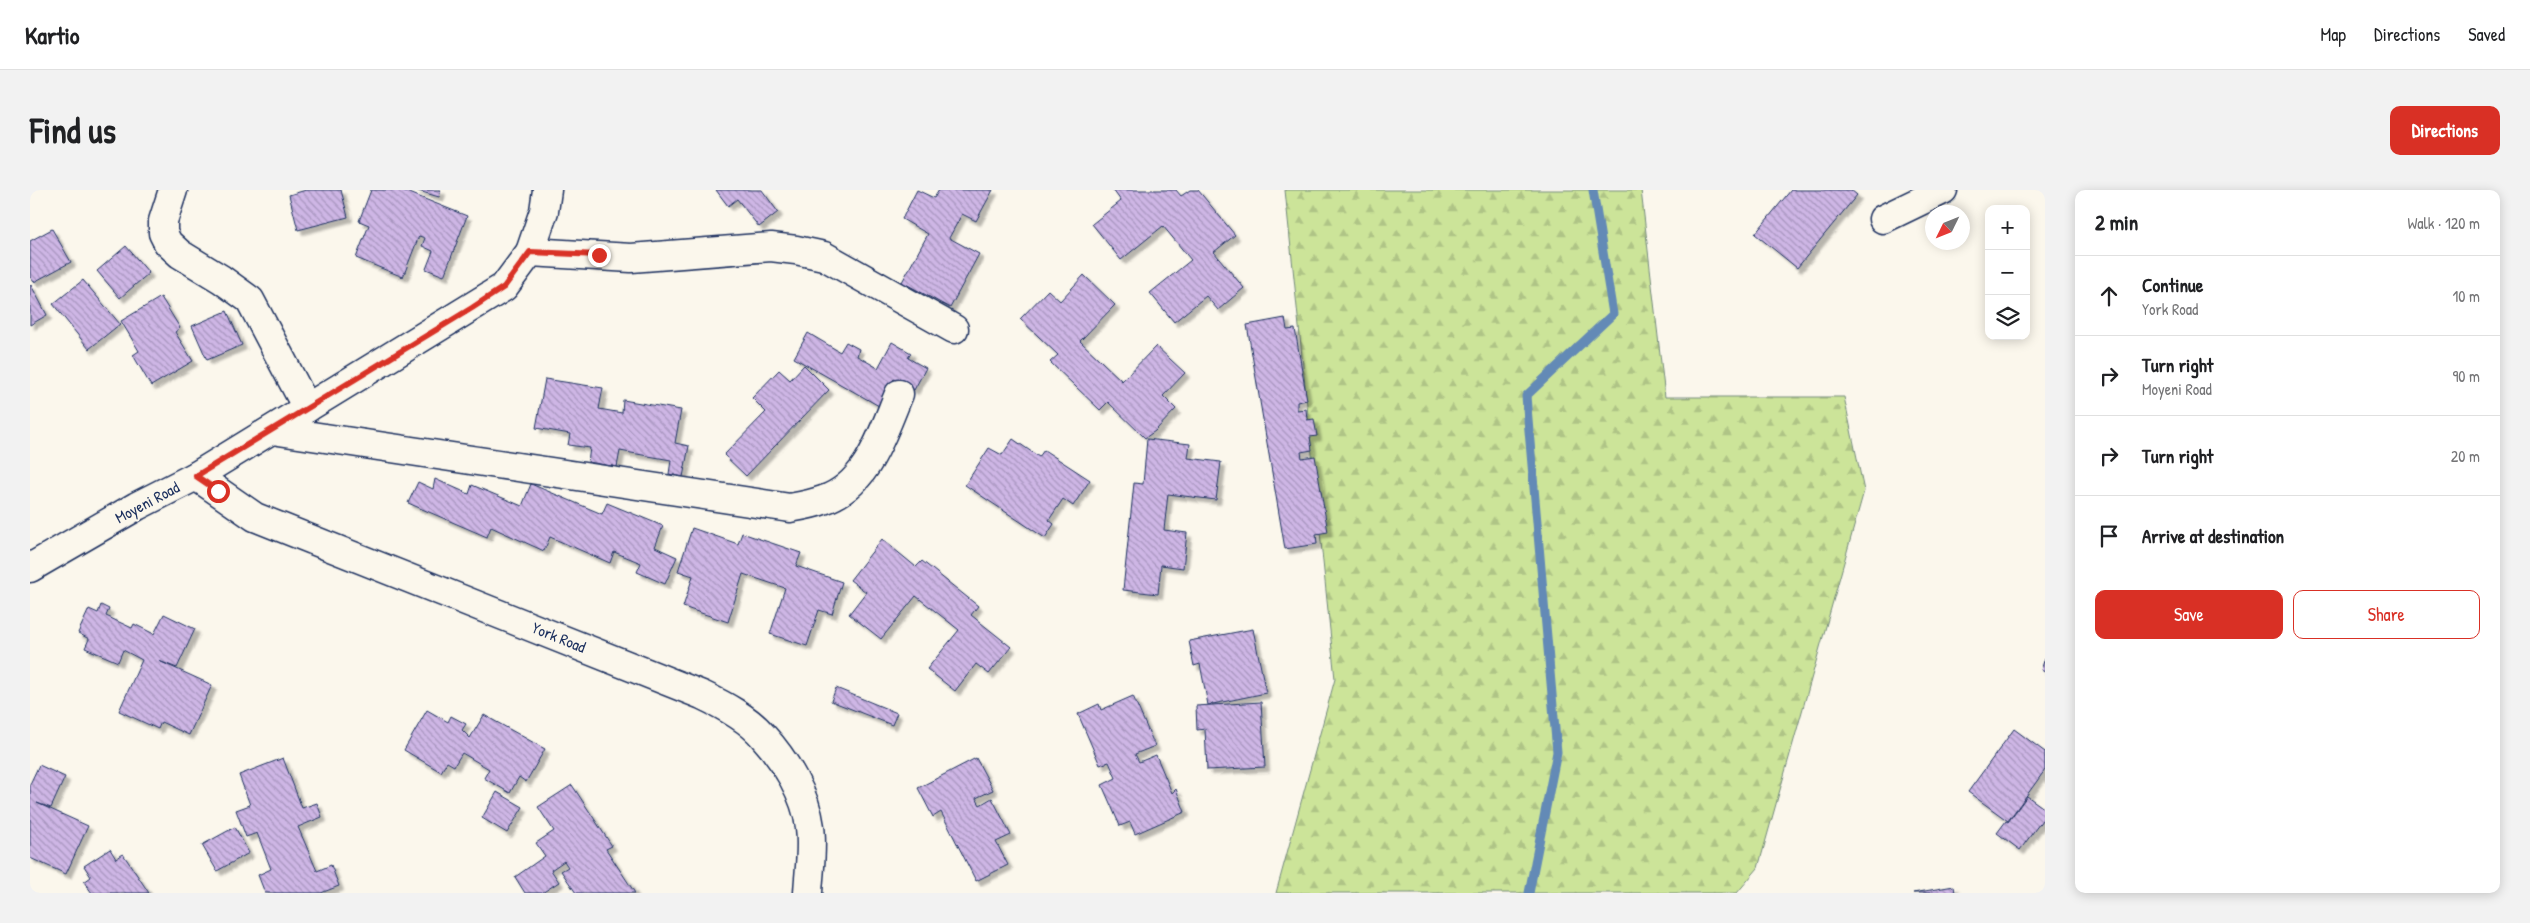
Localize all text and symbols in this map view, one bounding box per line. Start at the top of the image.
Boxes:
text: Kartio [25,19,80,51]
text: Map [2321,22,2346,47]
text: Directions [2374,22,2440,47]
text: Saved [2468,22,2505,47]
button: Directions [2390,106,2500,155]
text: Find us [30,107,116,154]
north arrow [1925,205,1970,250]
map controls [1985,205,2030,340]
button: + [1985,205,2030,250]
text: 2 min [2095,208,2138,237]
text: Walk · 120 m [2407,212,2480,234]
route end [588,244,611,267]
button: − [1985,250,2030,295]
text: Continue [2142,272,2203,298]
icon: ahead [2095,282,2123,310]
text: 10 m [2452,285,2480,307]
button: layers [1985,295,2030,340]
text: York Road [2142,298,2198,320]
text: Turn right [2142,352,2213,378]
icon: right [2095,362,2123,390]
text: 90 m [2452,365,2480,387]
text: Moyeni Road [2142,378,2212,400]
icon: right [2095,442,2123,470]
text: Turn right [2142,443,2213,469]
text: 20 m [2451,445,2480,467]
street label: Moyeni Road [111,476,183,528]
route start [207,480,230,503]
icon: arrive [2095,522,2123,550]
text: Arrive at destination [2142,523,2284,549]
button: Save [2095,590,2283,639]
button: Share [2293,590,2480,639]
street label: York Road [529,616,589,658]

